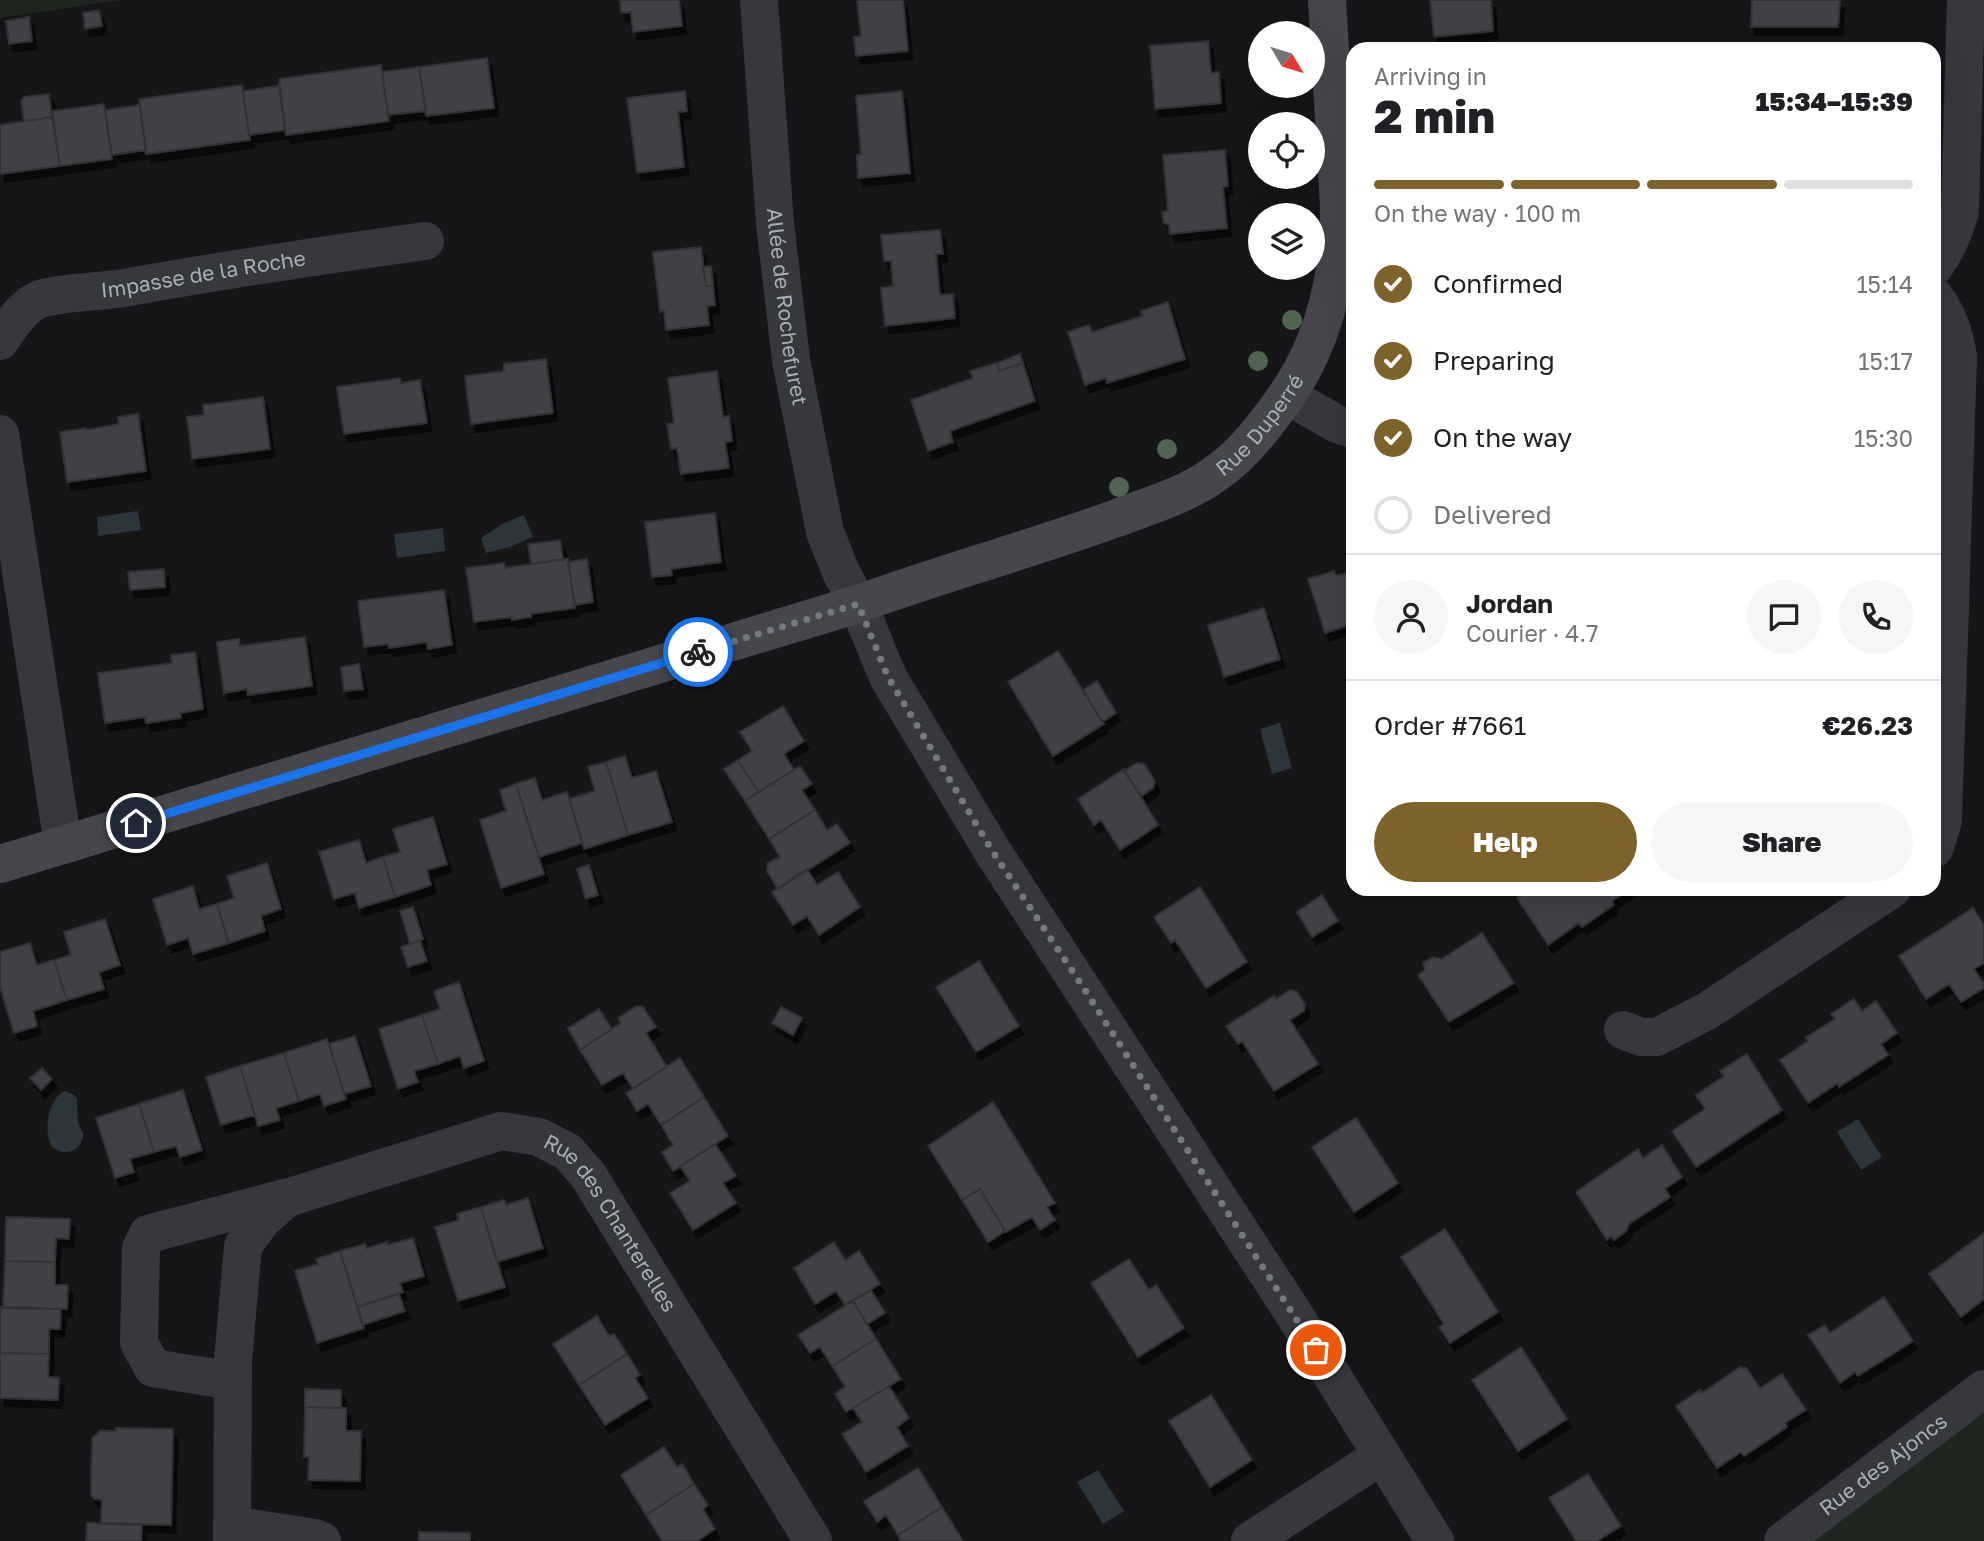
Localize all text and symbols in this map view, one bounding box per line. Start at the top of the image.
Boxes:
north arrow [1248,21,1325,98]
map controls [1248,21,1325,280]
text: Arriving in [1374,62,1487,90]
text: 15:34–15:39 [1756,86,1913,117]
text: 2 min [1374,88,1495,143]
button: locate [1248,112,1325,189]
text: On the way · 100 m [1374,199,1581,227]
button: layers [1248,203,1325,280]
street label: Allée de Rochefuret [762,207,814,407]
street label: Impasse de la Roche [100,244,307,303]
icon: check [1374,265,1412,303]
text: Confirmed [1433,268,1563,299]
text: 15:14 [1856,270,1913,298]
icon: check [1374,342,1412,380]
text: Preparing [1433,345,1555,376]
text: 15:17 [1858,347,1913,375]
street label: Rue Duperré [1210,369,1309,481]
icon: check [1374,419,1412,457]
text: On the way [1433,422,1572,453]
text: 15:30 [1854,424,1913,452]
text: Delivered [1433,499,1552,530]
button: person [1374,580,1448,654]
button: chat [1747,580,1821,654]
button: phone [1839,580,1913,654]
text: Jordan [1466,588,1553,619]
courier [663,617,733,687]
text: Courier · 4.7 [1466,619,1598,647]
icon: bike [679,633,717,671]
text: Order #7661 [1374,710,1526,741]
text: €26.23 [1822,710,1913,741]
pin [106,793,166,853]
button: Help [1374,802,1637,882]
button: Share [1651,802,1913,882]
icon: home [117,804,155,842]
street label: Rue des Chanterelles [540,1128,683,1316]
pin [1286,1320,1346,1380]
icon: bag [1297,1331,1335,1369]
street label: Rue des Ajoncs [1814,1408,1952,1521]

